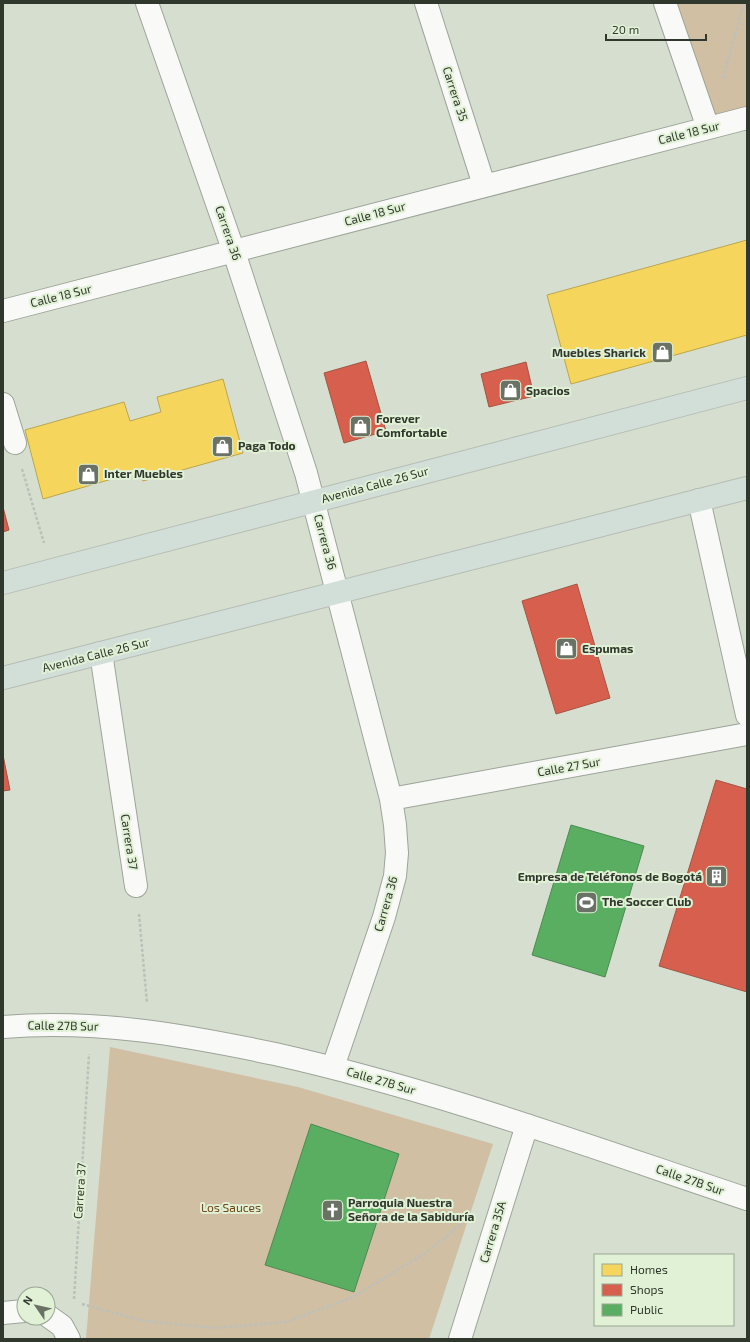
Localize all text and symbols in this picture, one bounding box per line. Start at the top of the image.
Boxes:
scale bar [606,16,706,42]
text: 20 m [612,22,639,36]
street label: Carrera 35 [441,65,471,123]
street label: Calle 18 Sur [657,118,721,146]
street label: Calle 18 Sur [343,198,407,228]
street label: Carrera 36 [213,203,245,262]
street label: Calle 18 Sur [29,281,93,309]
shop icon: Muebles Sharick [649,340,675,366]
place label: Muebles Sharick [552,345,646,359]
shop icon: Spacios [497,378,523,404]
place label: Spacios [526,383,570,397]
place label: Forever Comfortable [376,411,448,439]
shop icon: Forever Comfortable [348,413,374,439]
shop icon: Paga Todo [210,433,236,459]
place label: Paga Todo [238,438,296,452]
shop icon: Inter Muebles [75,461,101,487]
street label: Avenida Calle 26 Sur [320,463,430,505]
place label: Inter Muebles [104,466,183,480]
street label: Carrera 36 [312,512,340,571]
street label: Avenida Calle 26 Sur [41,634,151,674]
shop icon: Espumas [553,636,579,662]
place label: Espumas [582,641,633,655]
street label: Calle 27 Sur [536,754,602,778]
street label: Carrera 37 [119,813,141,871]
building icon: Empresa de Teléfonos de Bogotá [704,864,730,890]
place label: Empresa de Teléfonos de Bogotá [518,869,702,883]
street label: Carrera 36 [370,874,400,933]
sports icon: The Soccer Club [574,889,600,915]
place label: The Soccer Club [602,894,691,908]
street label: Calle 27B Sur [27,1017,99,1033]
street label: Calle 27B Sur [345,1064,418,1097]
street label: Calle 27B Sur [654,1161,726,1197]
street label: Carrera 37 [70,1162,88,1219]
place label: Parroquia Nuestra Señora de la Sabiduría [348,1195,475,1223]
church icon: Parroquia Nuestra Señora de la Sabiduría [319,1197,345,1223]
street label: Carrera 35A [476,1199,508,1264]
park label: Los Sauces [201,1200,261,1214]
legend [594,1254,734,1326]
text: Homes [630,1262,668,1276]
text: Shops [630,1282,664,1296]
north arrow [16,1286,56,1326]
text: N [20,1293,35,1307]
text: Public [630,1302,663,1316]

